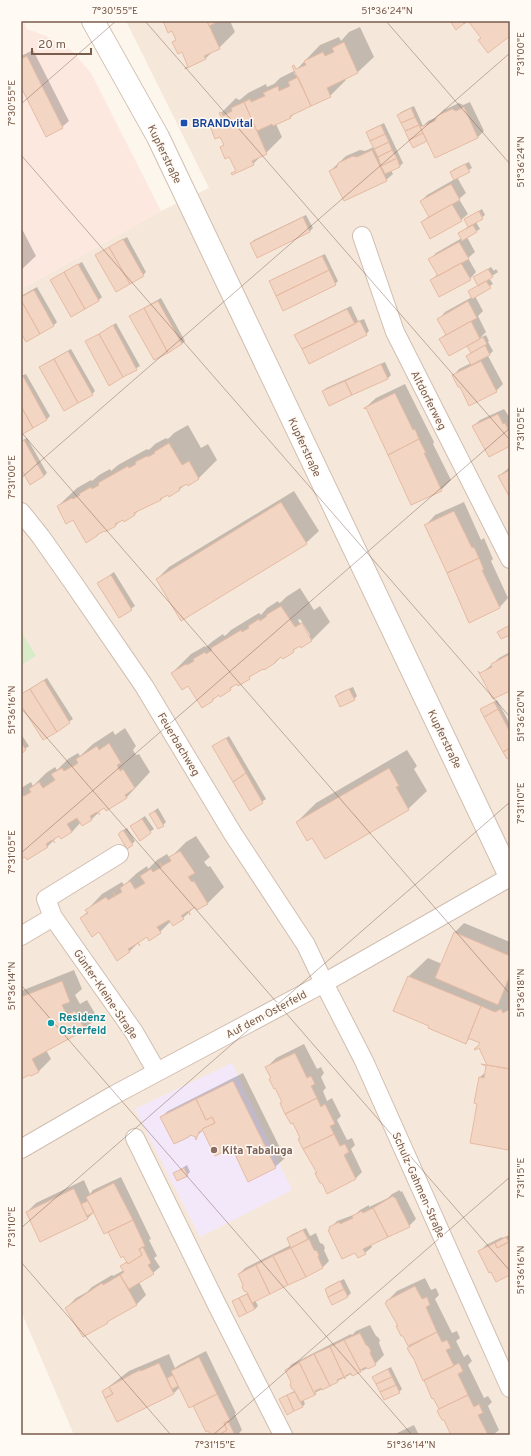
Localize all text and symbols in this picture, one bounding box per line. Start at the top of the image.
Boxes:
text: 7°30'55"E [92,5,138,18]
text: 51°36'24"N [361,5,413,18]
scale bar [32,30,91,56]
text: 7°31'00"E [515,32,528,76]
text: 20 m [38,37,66,53]
text: 7°30'55"E [6,80,19,126]
place label: BRANDvital [192,117,253,131]
marker: BRANDvital [179,118,189,128]
street label: Kupferstraße [144,123,184,186]
text: 51°36'24"N [515,136,528,188]
street label: Altdorferweg [407,368,449,433]
text: 7°31'05"E [515,407,528,451]
street label: Kupferstraße [284,416,324,479]
text: 7°31'00"E [6,455,19,499]
text: 51°36'16"N [6,686,19,734]
text: 51°36'20"N [515,690,528,742]
street label: Kupferstraße [424,708,464,771]
street label: Feuerbachweg [154,710,203,779]
text: 7°31'10"E [515,782,528,824]
text: 7°31'05"E [6,830,19,874]
street label: Günter-Kleine-Straße [70,947,141,1042]
text: 51°36'14"N [6,961,19,1011]
text: 51°36'18"N [515,968,528,1018]
street label: Auf dem Osterfeld [224,988,309,1042]
place label: Residenz Osterfeld [59,1011,106,1038]
marker: Residenz Osterfeld [46,1018,56,1028]
street label: Schulz-Gahmen-Straße [388,1130,448,1241]
place label: Kita Tabaluga [222,1144,293,1158]
marker: Kita Tabaluga [209,1145,219,1155]
text: 7°31'15"E [515,1157,528,1199]
text: 7°31'10"E [6,1206,19,1248]
text: 51°36'16"N [515,1246,528,1294]
text: 7°31'15"E [194,1439,236,1452]
text: 51°36'14"N [386,1439,436,1452]

